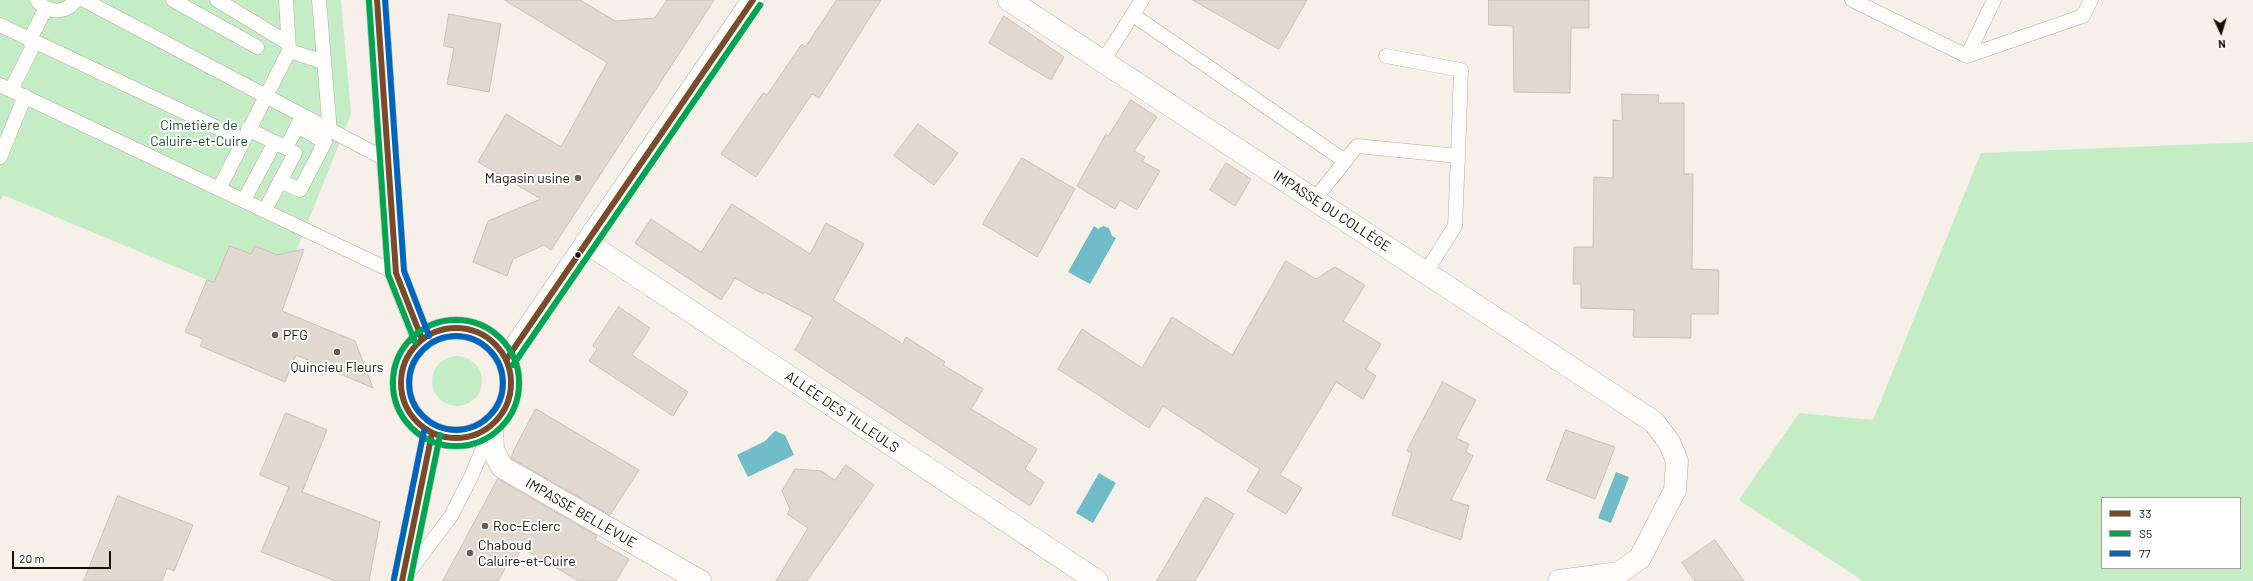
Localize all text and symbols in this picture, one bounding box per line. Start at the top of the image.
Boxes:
north arrow [2201,12,2241,52]
text: N [2218,38,2226,51]
park label: Cimetière de Caluire-et-Cuire [150,117,248,150]
street label: IMPASSE DU COLLÈGE [1270,167,1394,255]
place label: Magasin usine [485,170,570,186]
marker: Magasin usine [573,173,583,183]
unlabelled marker [573,250,583,260]
place label: PFG [283,327,308,343]
marker: PFG [270,330,280,340]
marker: Quincieu Fleurs [332,347,342,357]
place label: Quincieu Fleurs [290,359,384,375]
street label: ALLÉE DES TILLEULS [782,368,902,456]
street label: IMPASSE BELLEVUE [523,475,639,551]
legend [2101,497,2241,569]
text: 33 [2139,506,2151,520]
place label: Roc-Eclerc [493,518,561,534]
marker: Roc-Eclerc [480,521,490,531]
text: S5 [2139,526,2152,540]
place label: Chaboud Caluire-et-Cuire [478,537,576,570]
scale bar [14,543,113,569]
text: 77 [2139,546,2150,560]
marker: Chaboud Caluire-et-Cuire [465,548,475,558]
text: 20 m [19,551,45,565]

